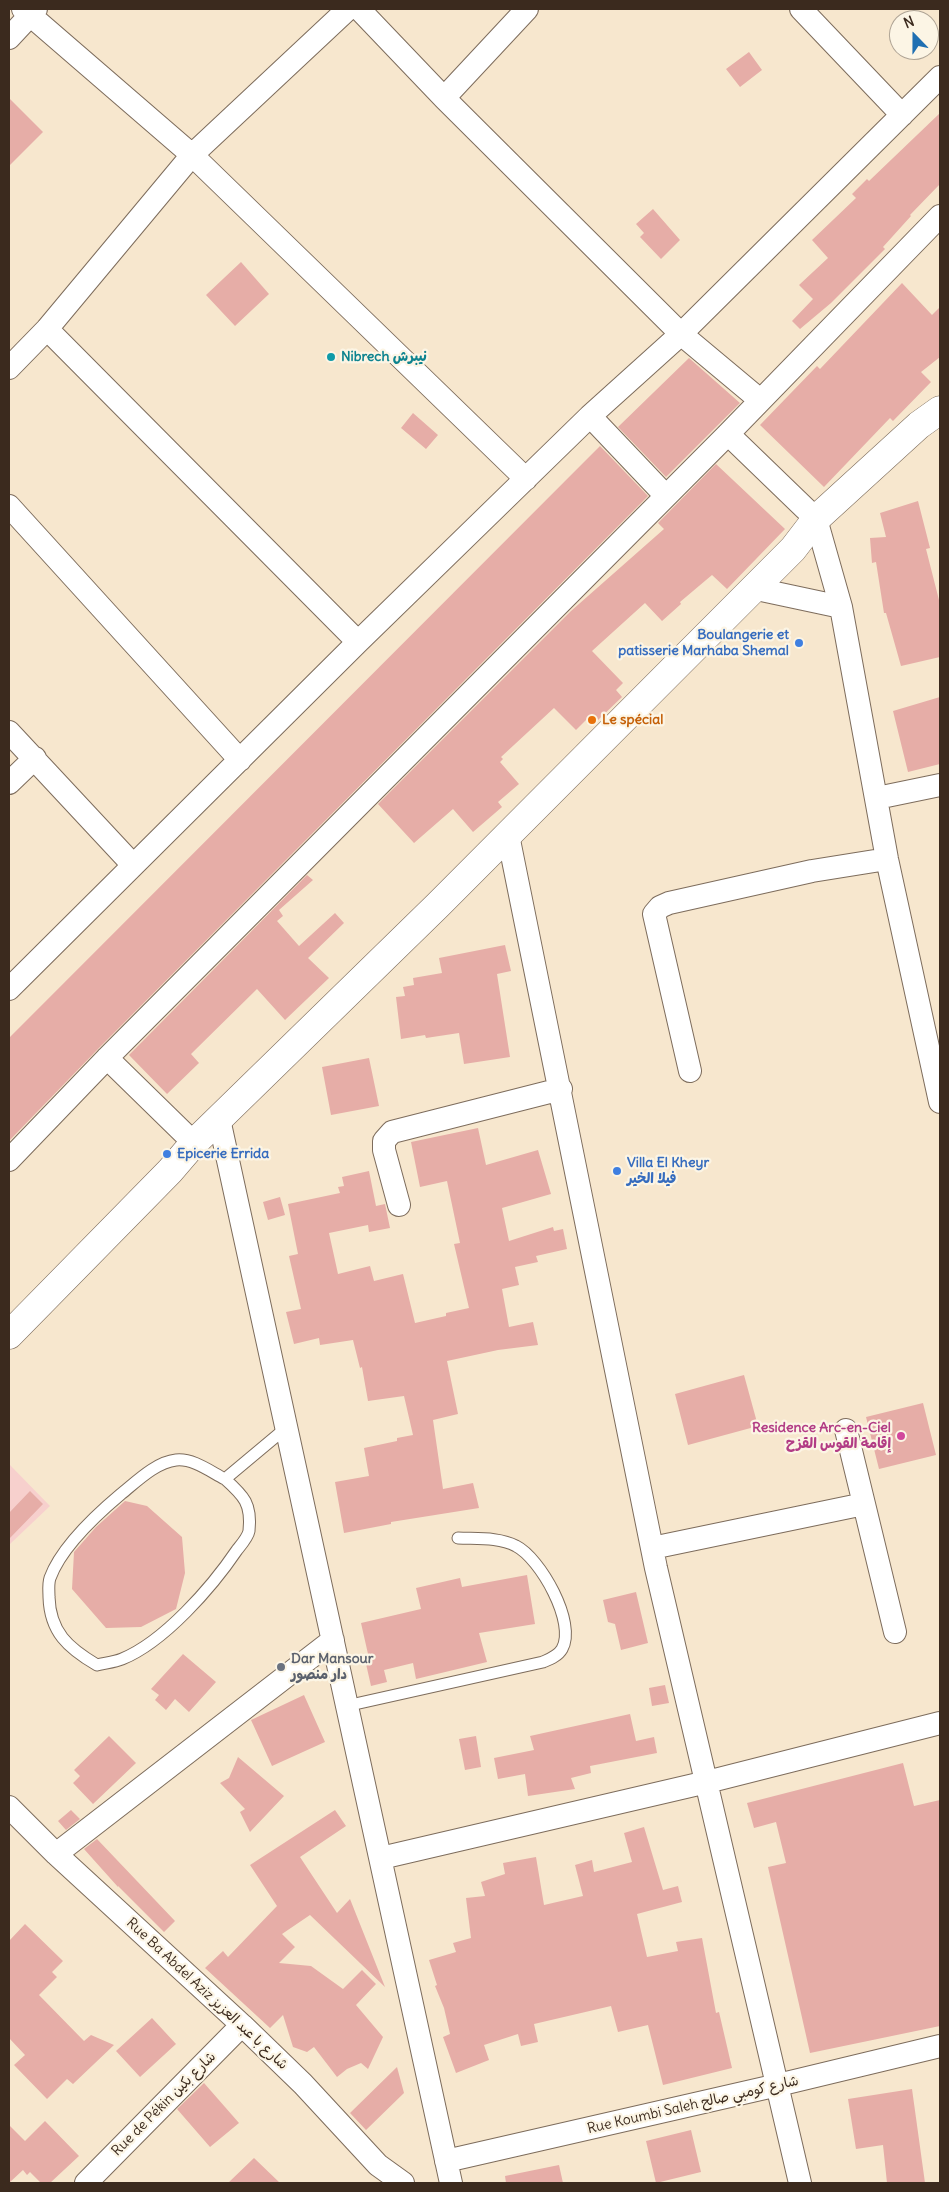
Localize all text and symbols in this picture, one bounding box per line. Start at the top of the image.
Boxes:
north arrow [889,10,939,60]
text: N [901,12,917,32]
place label: Nibrech نيبرش [341,349,427,365]
marker: Nibrech نيبرش [325,351,337,363]
place label: Boulangerie et patisserie Marhaba Shemal [618,627,789,660]
marker: Boulangerie et patisserie Marhaba Shemal [793,637,805,649]
place label: Le spécial [602,712,663,728]
marker: Le spécial [586,714,598,726]
place label: Epicerie Errida [177,1146,269,1162]
marker: Epicerie Errida [161,1148,173,1160]
place label: Villa El Kheyr فيلا الخير [627,1155,709,1188]
marker: Villa El Kheyr فيلا الخير [611,1165,623,1177]
place label: Residence Arc-en-Ciel إقامة القوس القزح [752,1420,891,1452]
marker: Residence Arc-en-Ciel إقامة القوس القزح [895,1430,907,1442]
place label: Dar Mansour دار منصور [291,1651,373,1684]
marker: Dar Mansour دار منصور [275,1661,287,1673]
street label: Rue Ba Abdel Aziz شارع با عبد العزيز [123,1915,291,2073]
street label: Rue de Pékin شارع بكين [108,2048,220,2160]
street label: Rue Koumbi Saleh شارع كومبي صالح [586,2072,800,2138]

